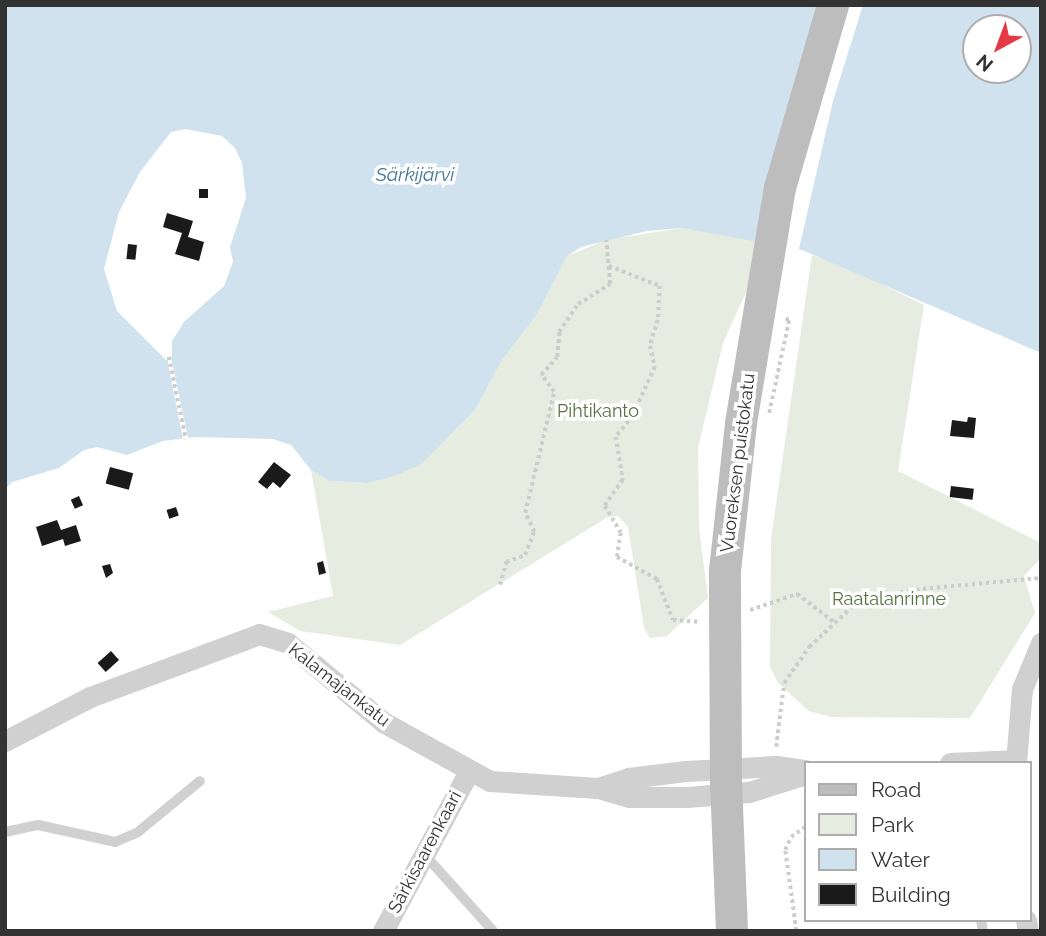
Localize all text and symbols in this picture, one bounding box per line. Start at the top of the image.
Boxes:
north arrow [962,14,1032,84]
text: N [972,50,997,76]
water label: Särkijärvi [376,164,454,186]
street label: Vuoreksen puistokatu [716,372,760,554]
park label: Pihtikanto [557,400,639,422]
park label: Raatalanrinne [832,588,946,610]
street label: Kalamajankatu [284,639,394,731]
legend [804,761,1032,922]
text: Road [871,777,921,802]
street label: Särkisaarenkaari [384,787,466,917]
text: Park [871,812,914,837]
text: Water [871,847,930,872]
text: Building [871,882,951,907]

